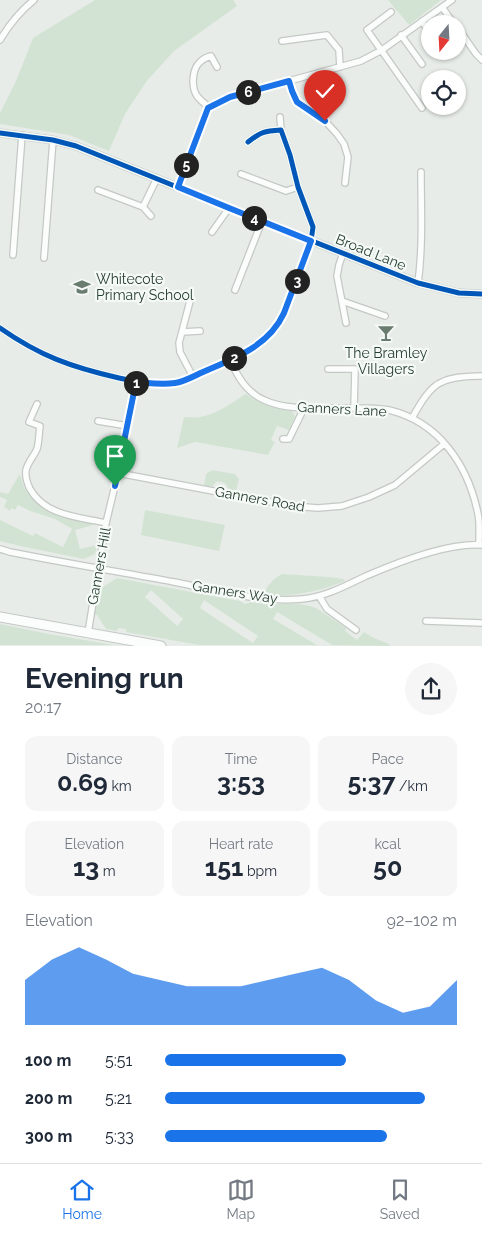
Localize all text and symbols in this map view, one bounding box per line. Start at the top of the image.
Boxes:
north arrow [421,15,466,60]
map controls [421,15,466,115]
pin [304,70,346,121]
button: locate [421,70,466,115]
icon: check [311,77,339,105]
pin: 6 [236,80,260,104]
text: 6 [244,84,253,100]
pin: 5 [174,152,198,178]
text: 5 [183,157,190,173]
pin: 4 [242,206,266,230]
text: 4 [251,210,259,226]
street label: Broad Lane [333,231,409,273]
pin: 3 [284,268,310,294]
place label: Whitecote Primary School [96,271,194,303]
text: 3 [294,273,301,289]
school or university icon: Whitecote Primary School [72,277,92,297]
bar icon: The Bramley Villagers [376,323,396,343]
place label: The Bramley Villagers [345,345,428,377]
pin: 2 [222,346,246,370]
text: 2 [231,350,238,366]
pin: 1 [124,370,148,396]
text: 1 [133,375,140,391]
street label: Ganners Lane [297,399,387,419]
pin [94,435,136,486]
icon: arrive [101,442,129,470]
street label: Ganners Road [214,483,306,515]
street label: Ganners Hill [84,526,114,606]
street label: Ganners Way [191,577,279,607]
text: Evening run [25,662,184,695]
button: share [405,663,457,715]
text: 20:17 [25,698,61,717]
text: Distance [66,751,122,767]
text: Time [225,751,257,767]
text: Pace [372,751,404,767]
text: 0.69 [57,767,108,797]
text: 3:53 [217,767,265,797]
text: 5:37 [348,767,396,797]
text: km [108,778,132,794]
text: /km [396,778,428,794]
text: Elevation [65,836,124,852]
text: Heart rate [209,836,273,852]
text: kcal [375,836,401,852]
text: 13 [73,852,99,882]
text: 151 [205,852,243,882]
text: 50 [373,852,402,882]
text: m [99,863,116,879]
text: bpm [243,863,277,879]
text: Elevation [25,911,93,930]
text: 92–102 m [387,911,457,930]
text: 100 m [25,1051,71,1070]
text: 5:51 [105,1051,132,1070]
text: 200 m [25,1089,72,1108]
text: 5:21 [105,1089,132,1108]
text: 300 m [25,1127,72,1146]
text: 5:33 [105,1127,134,1146]
tab: Home [62,1176,102,1222]
tab: Map [227,1176,255,1222]
tab: Saved [380,1176,420,1222]

